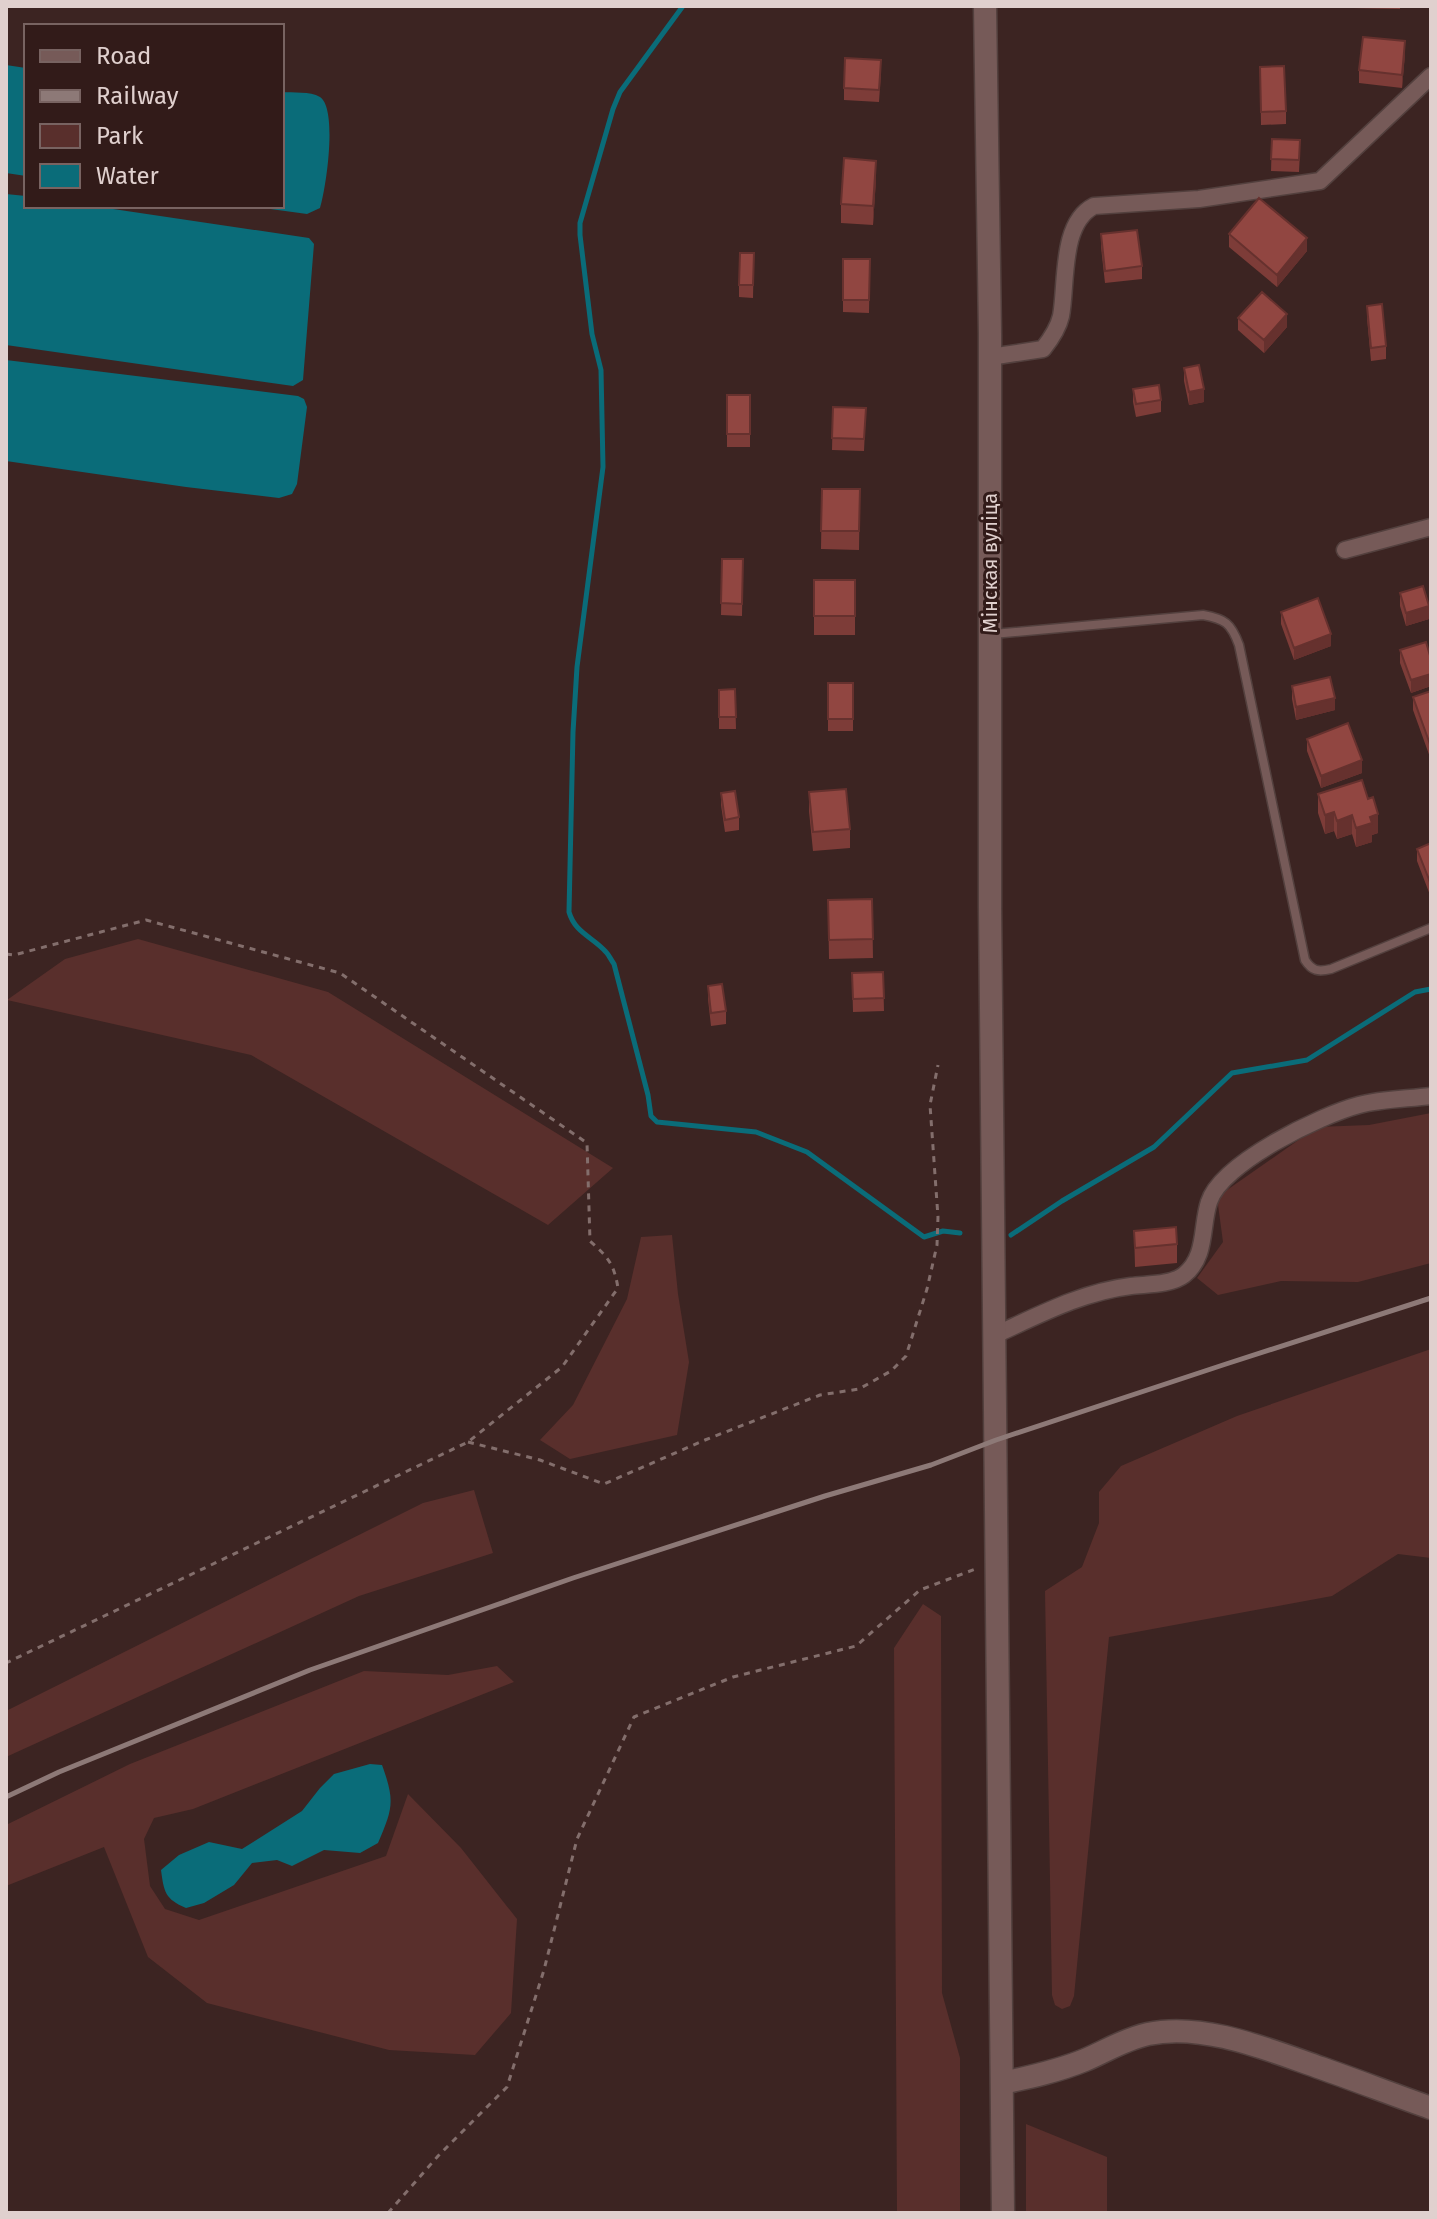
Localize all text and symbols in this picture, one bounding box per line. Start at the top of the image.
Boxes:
legend [24,24,284,208]
text: Road [96,42,151,70]
text: Railway [96,82,179,110]
text: Park [96,122,144,150]
text: Water [96,162,160,190]
street label: Мінская вуліца [978,493,1002,633]

